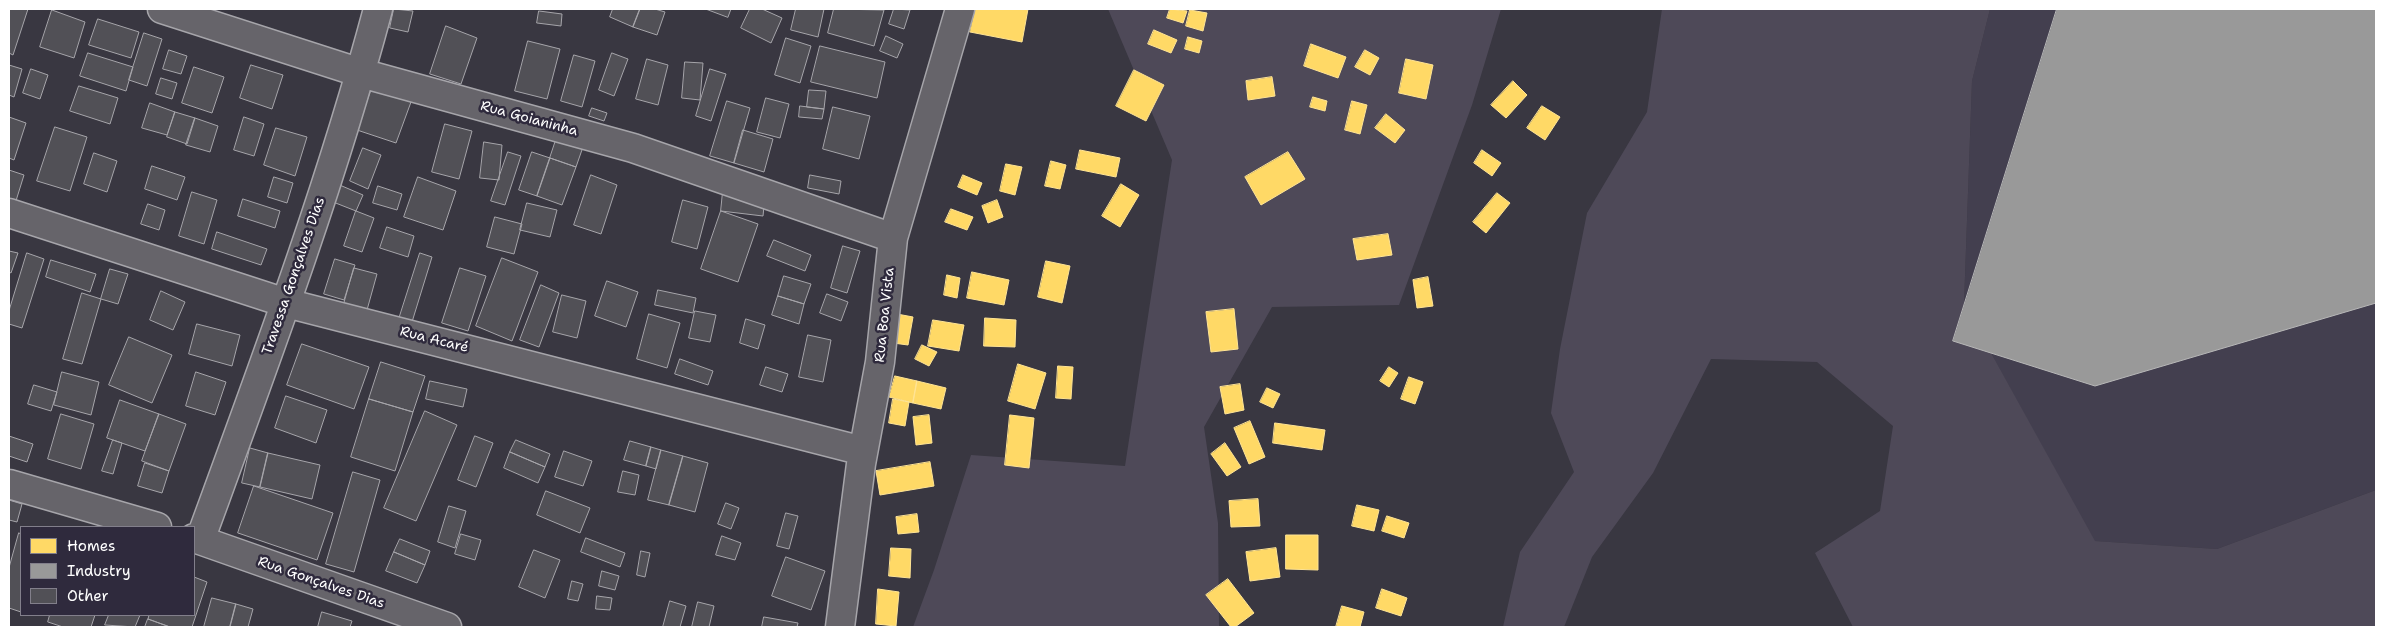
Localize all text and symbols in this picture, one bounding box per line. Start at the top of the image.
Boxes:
street label: Rua Goianinha [478,98,580,140]
street label: Travessa Gonçalves Dias [259,195,329,357]
street label: Rua Boa Vista [872,267,898,363]
street label: Rua Acaré [398,323,470,357]
legend [20,526,195,616]
text: Homes [67,536,115,556]
street label: Rua Gonçalves Dias [255,553,387,613]
text: Industry [67,561,131,581]
text: Other [67,586,109,606]

